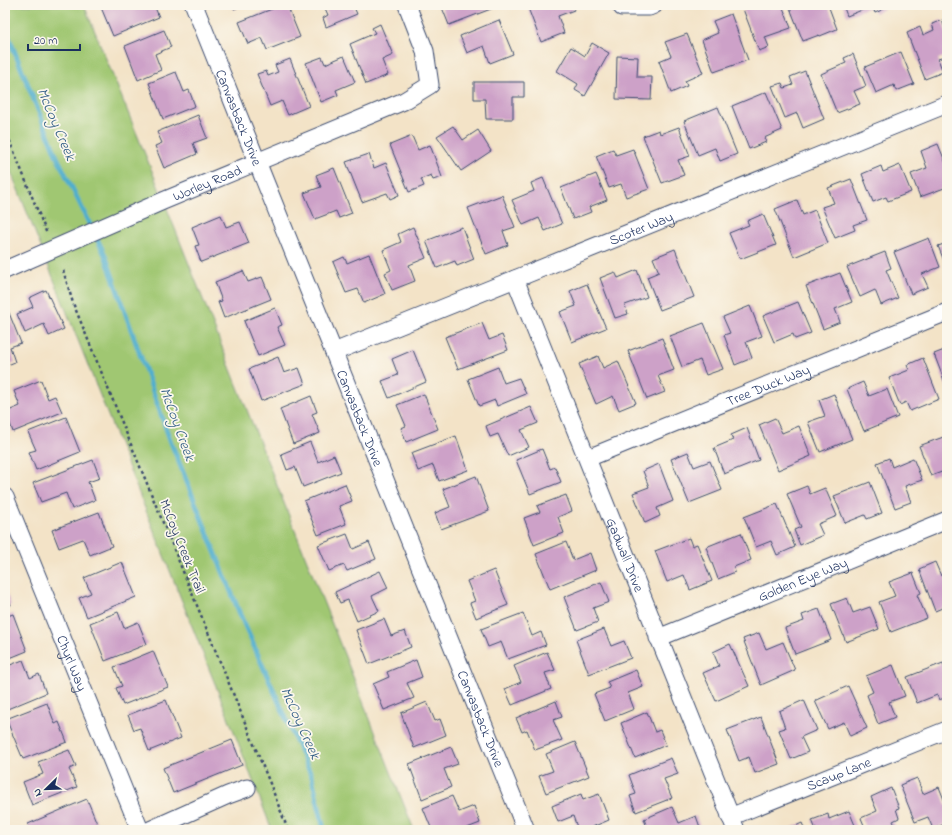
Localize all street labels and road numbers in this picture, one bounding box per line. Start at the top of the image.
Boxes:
street label: Canvasback Drive [209,66,267,170]
street label: Worley Road [170,160,245,208]
street label: Scoter Way [606,207,677,252]
street label: Tree Duck Way [723,360,814,413]
street label: Canvasback Drive [330,367,388,470]
street label: McCoy Creek Trail [152,496,210,597]
street label: Gadwall Drive [600,515,649,596]
street label: Golden Eye Way [755,553,851,608]
street label: Chyrl Way [50,632,92,695]
street label: Canvasback Drive [451,668,509,771]
street label: Scaup Lane [804,752,875,797]

